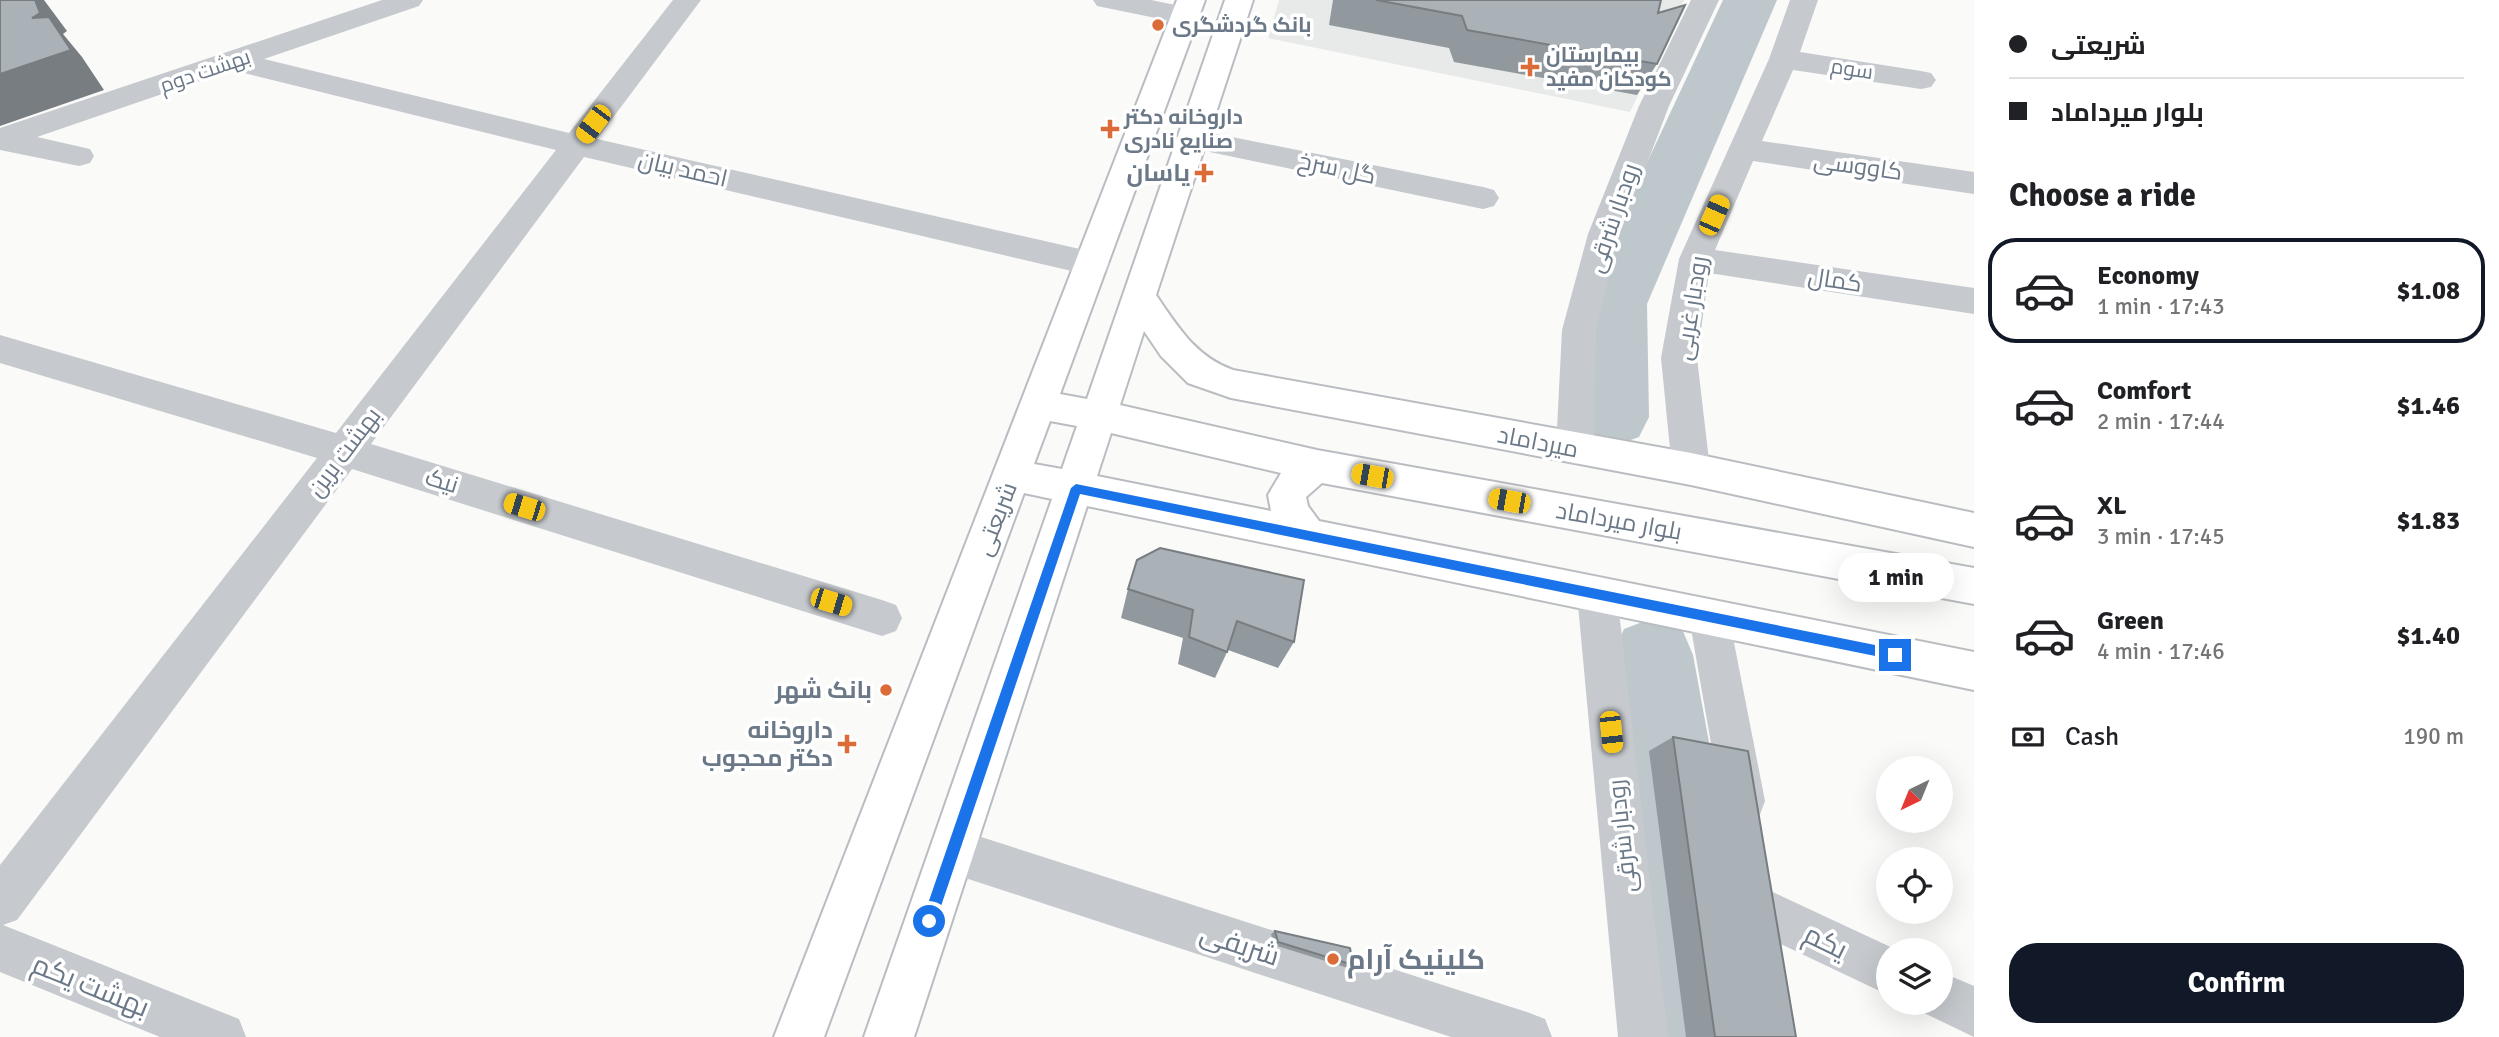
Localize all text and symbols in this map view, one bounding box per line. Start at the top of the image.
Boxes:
place label: بانک گردشگری [1172,12,1312,38]
marker: بانک گردشگری [1150,17,1166,33]
text: شریعتی [2051,30,2146,62]
place label: بیمارستان کودکان مفید [1546,42,1672,92]
street label: بهشت دوم [156,43,254,100]
street label: سوم [1829,53,1875,86]
marker: بیمارستان کودکان مفید [1520,57,1540,77]
text: بلوار میرداماد [2051,97,2204,129]
car [572,101,615,147]
place label: داروخانه دکتر صنايع نادری [1123,104,1243,155]
marker: داروخانه دکتر صنايع نادری [1102,121,1118,137]
street label: احمد بیان [635,144,731,194]
street label: گل سرخ [1295,145,1379,192]
street label: کاووسی [1812,145,1904,187]
place label: یاسان [1126,158,1190,188]
street label: رودبار شرقی [1580,159,1646,277]
marker: یاسان [1196,165,1212,181]
text: Choose a ride [2009,176,2196,215]
car [1696,192,1733,238]
street label: رودبار غربی [1668,254,1714,362]
icon: car [2013,259,2076,322]
text: Economy [2097,260,2199,292]
street label: کمال [1806,261,1864,299]
text: $1.08 [2396,275,2460,307]
text: 1 min · 17:43 [2097,292,2225,321]
icon: car [2013,374,2076,437]
text: Comfort [2097,375,2191,407]
text: $1.46 [2396,390,2460,422]
street label: بهشت برین [301,401,387,503]
text: 2 min · 17:44 [2097,407,2225,436]
street label: میرداماد [1495,419,1581,465]
street label: نیک [422,462,462,500]
car [1350,462,1395,490]
street label: شریعتی [968,478,1024,560]
car [1487,487,1532,515]
icon: car [2013,489,2076,552]
text: XL [2097,490,2127,522]
car [501,491,548,523]
street label: بلوار میرداماد [1554,495,1684,547]
text: $1.83 [2396,505,2460,537]
text: 3 min · 17:45 [2097,522,2225,551]
callout: 1 min [1837,554,1953,602]
text: 1 min [1868,563,1924,592]
car [808,586,855,618]
icon: car [2013,604,2076,667]
text: Green [2097,605,2164,637]
text: $1.40 [2396,620,2460,652]
text: 4 min · 17:46 [2097,637,2225,666]
route end [1879,639,1911,671]
place label: بانک شهر [774,675,872,705]
marker: بانک شهر [878,682,894,698]
car [1599,710,1624,754]
place label: داروخانه دکتر محجوب [702,715,833,773]
icon: cash [2009,718,2047,756]
text: Cash [2065,721,2119,753]
text: 190 m [2403,722,2464,751]
marker: داروخانه دکتر محجوب [839,736,855,752]
north arrow [1876,756,1953,833]
map controls [1876,756,1953,1015]
street label: رودبار شرقی [1601,778,1643,894]
button: locate [1876,847,1953,924]
route start [913,905,945,937]
street label: شریفی [1196,916,1284,974]
street label: یکم [1797,917,1853,969]
button: layers [1876,938,1953,1015]
place label: کلینیک آرام [1347,943,1485,979]
button: Confirm [2009,943,2464,1023]
street label: بهشت یکم [26,947,154,1027]
marker: کلینیک آرام [1325,951,1341,967]

